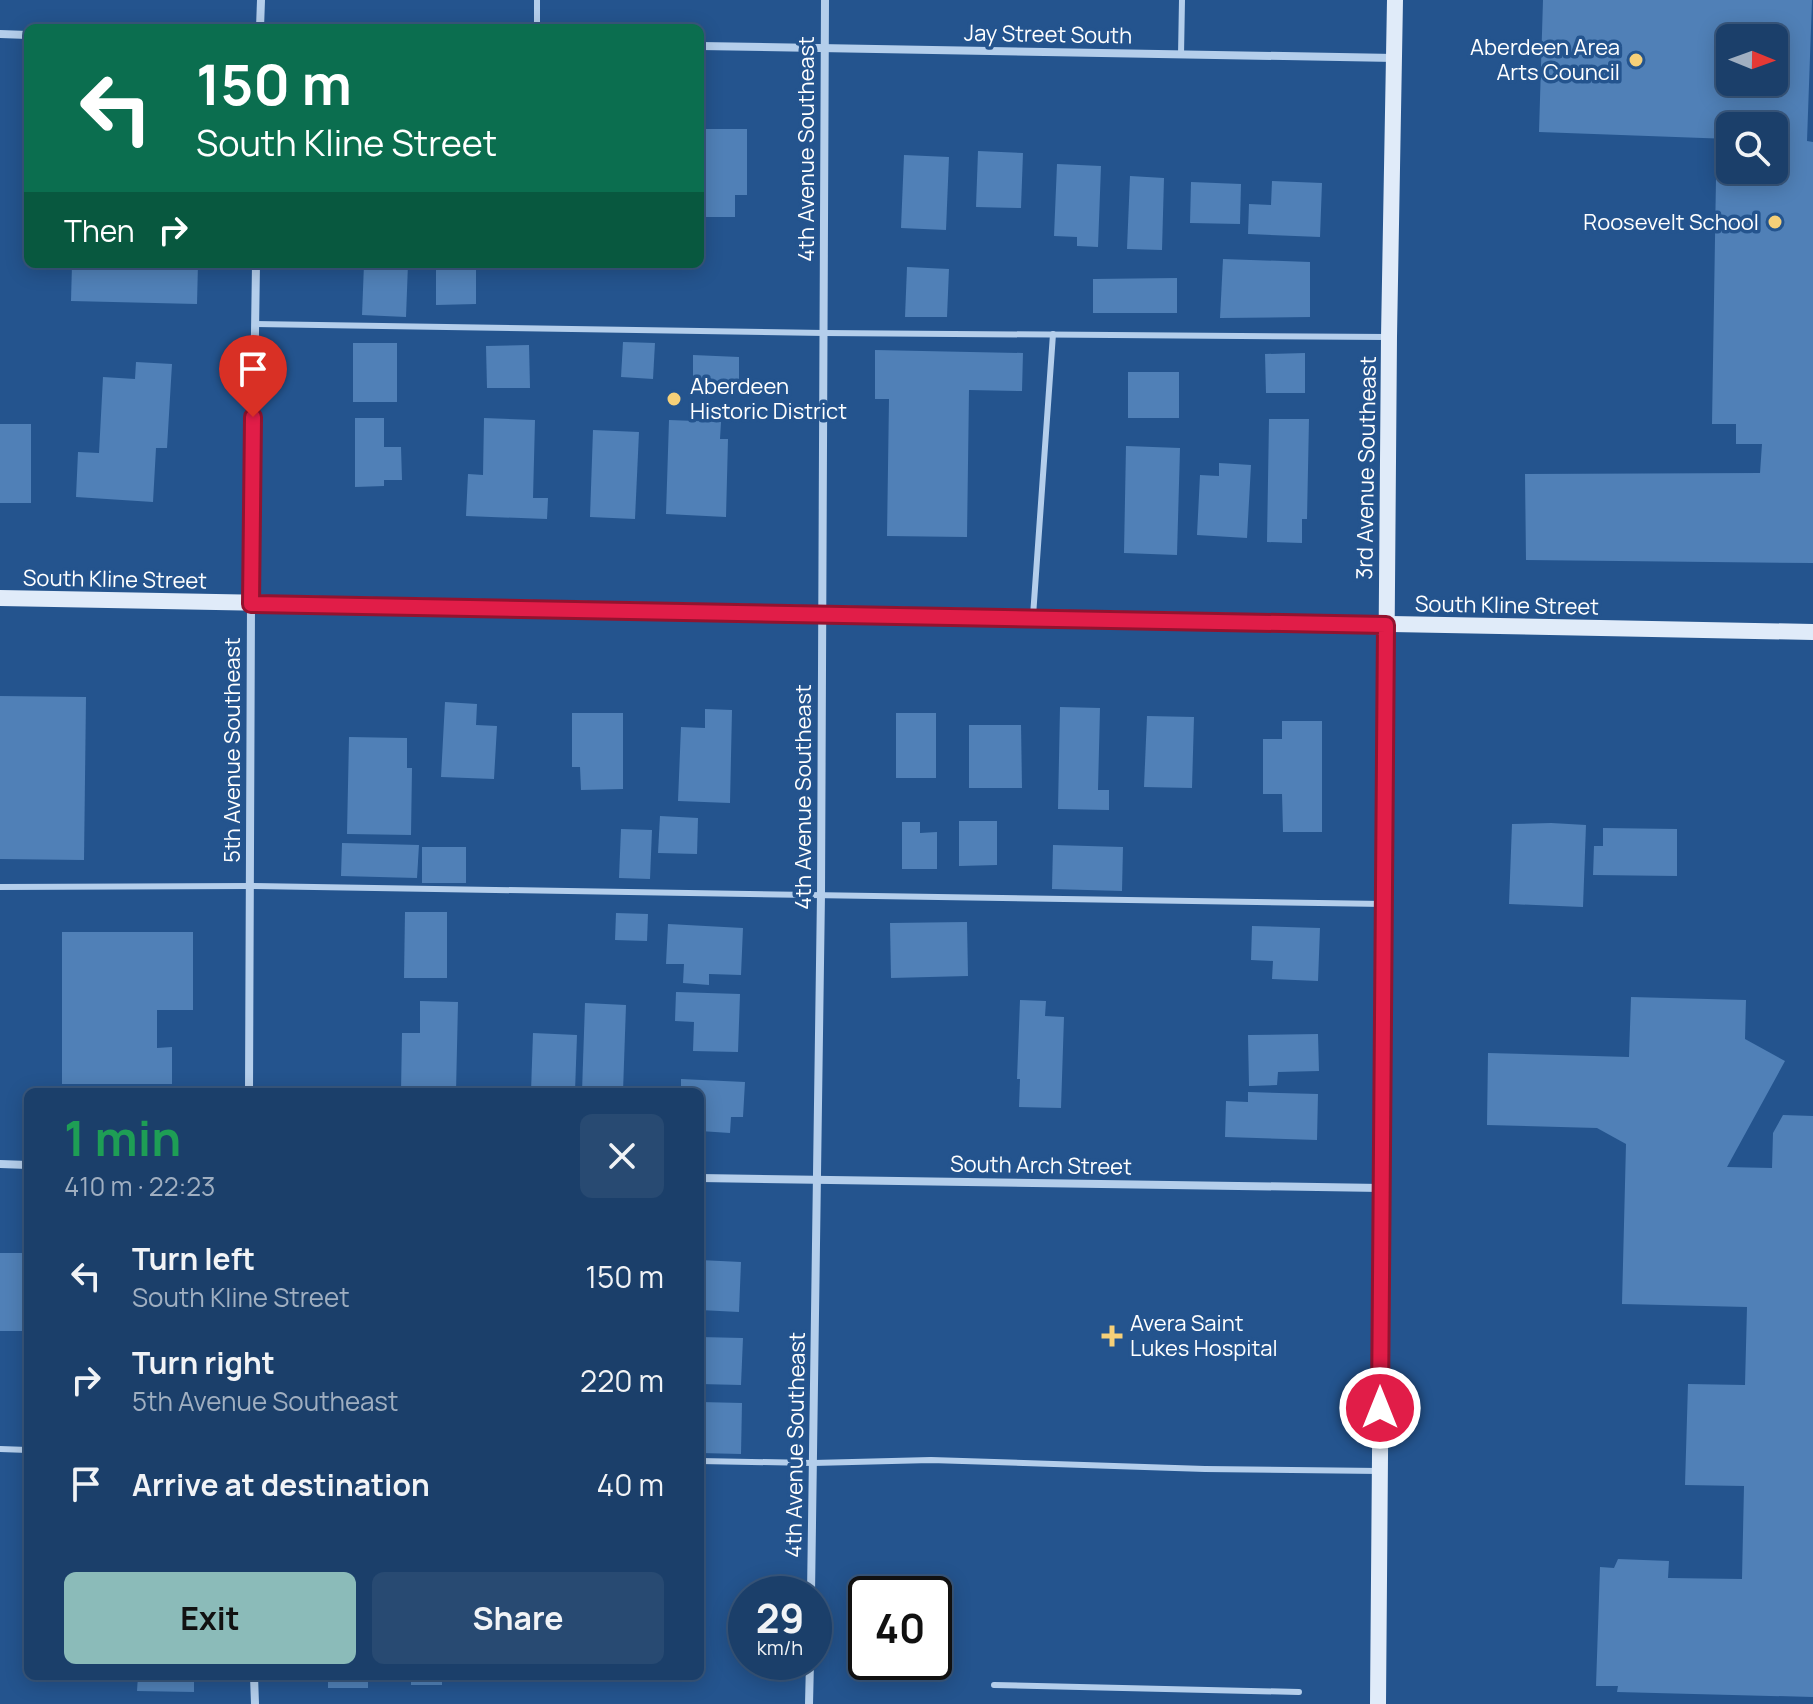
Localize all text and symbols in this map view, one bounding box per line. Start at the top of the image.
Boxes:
street label: Jay Street South [964,18,1132,50]
north arrow [1716,24,1788,96]
map controls [1716,24,1788,184]
place label: Aberdeen Area Arts Council [1470,32,1620,87]
street label: 4th Avenue Southeast [791,36,821,262]
text: 150 m [196,45,352,122]
marker: Aberdeen Area Arts Council [1627,51,1645,69]
icon: left [64,56,168,160]
button: search [1716,112,1788,184]
text: South Kline Street [196,118,497,167]
place label: Roosevelt School [1583,207,1759,237]
icon: right [151,208,195,252]
text: Then [64,210,135,251]
marker: Roosevelt School [1766,213,1784,231]
pin [219,335,287,417]
icon: arrive [231,347,275,391]
street label: 3rd Avenue Southeast [1349,356,1383,580]
place label: Aberdeen Historic District [690,371,847,426]
marker: Aberdeen Historic District [665,390,683,408]
street label: South Kline Street [23,562,207,596]
street label: South Kline Street [1415,588,1599,622]
street label: 5th Avenue Southeast [217,637,247,863]
street label: 4th Avenue Southeast [788,684,818,910]
text: 1 min [64,1105,181,1170]
button: close [580,1114,664,1198]
street label: South Arch Street [950,1148,1132,1182]
text: 410 m · 22:23 [64,1168,215,1204]
text: Turn left [132,1238,255,1279]
icon: left [64,1254,108,1298]
text: 150 m [585,1256,664,1297]
text: South Kline Street [132,1279,350,1315]
place label: Avera Saint Lukes Hospital [1130,1308,1278,1363]
marker: Avera Saint Lukes Hospital [1101,1325,1123,1347]
street label: 4th Avenue Southeast [778,1332,812,1558]
text: Turn right [132,1342,275,1383]
icon: right [64,1358,108,1402]
text: 220 m [580,1360,664,1401]
position arrow [1338,1366,1422,1450]
text: 5th Avenue Southeast [132,1383,398,1419]
icon: arrive [64,1462,108,1506]
text: Arrive at destination [132,1464,430,1505]
text: 40 m [597,1464,664,1505]
button: Exit [64,1572,356,1664]
button: Share [372,1572,664,1664]
speed limit sign: 40 [848,1576,952,1680]
text: 29 [756,1590,804,1645]
text: km/h [757,1634,803,1661]

